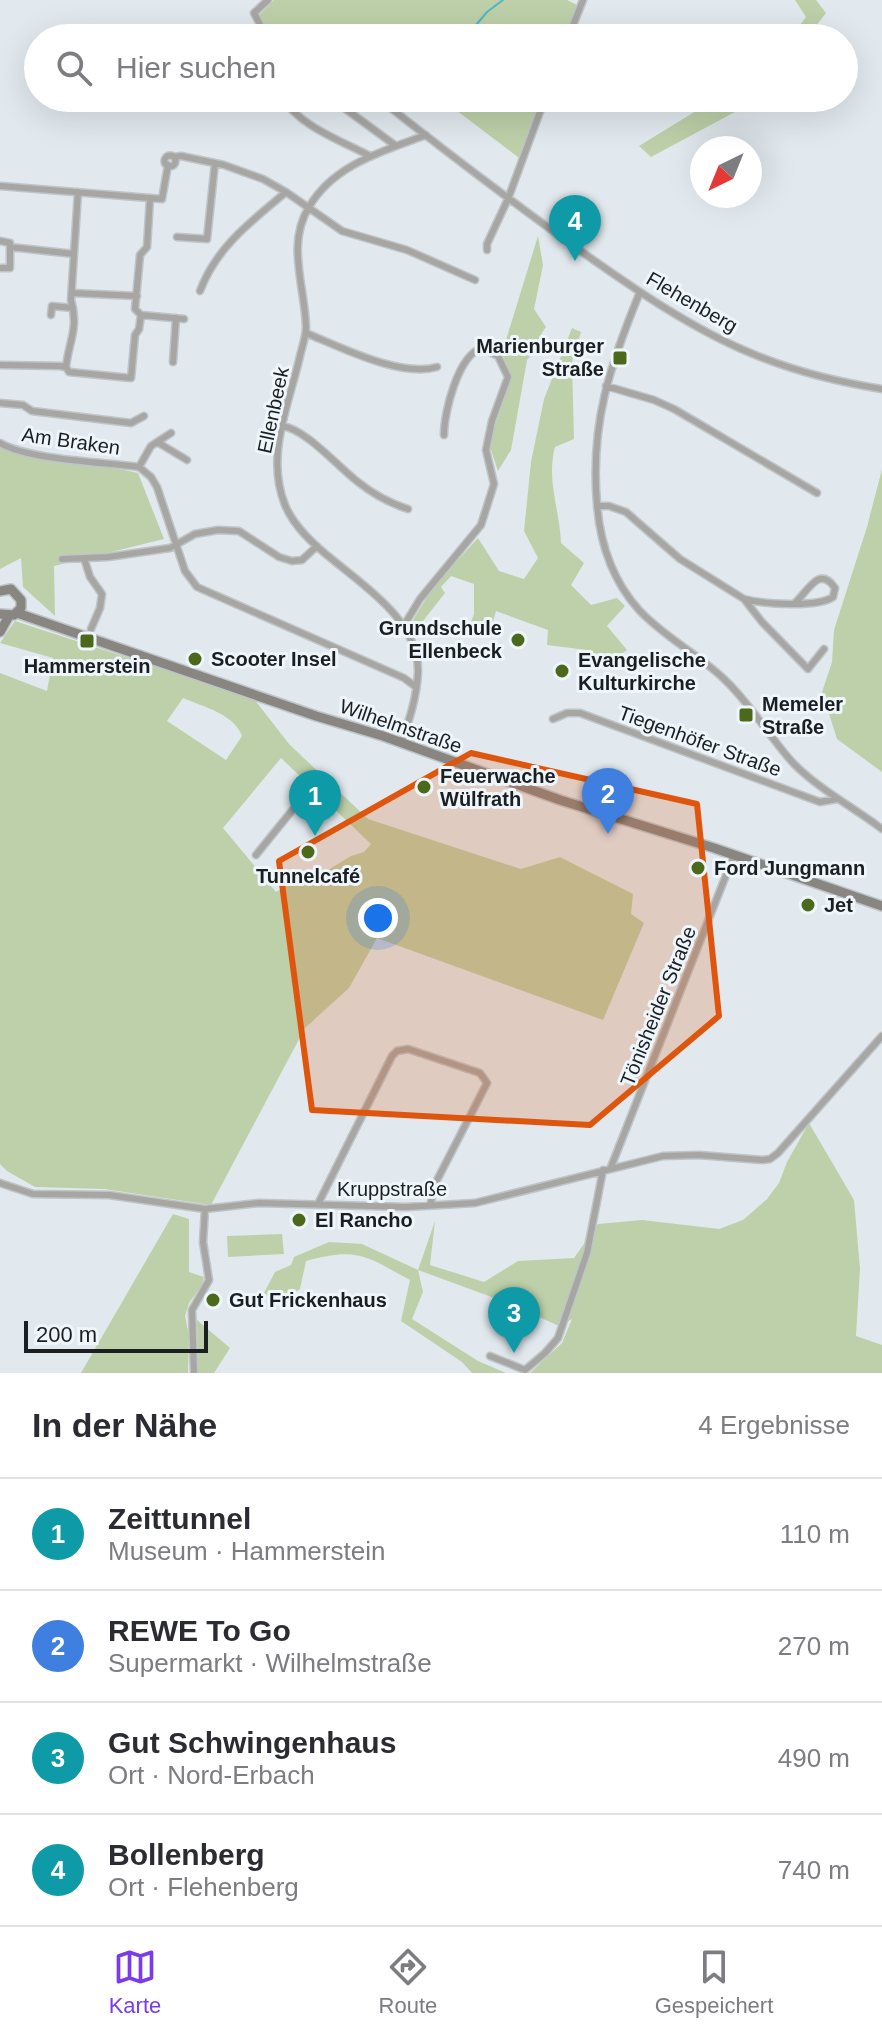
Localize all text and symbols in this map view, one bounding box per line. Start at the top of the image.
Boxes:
search box [24,24,858,112]
icon: search [52,46,96,90]
text: Hier suchen [116,51,276,84]
north arrow [690,136,762,208]
pin: 4 [549,195,601,261]
street label: Flehenberg [643,267,741,337]
place label: Marienburger Straße [476,335,604,380]
marker: Marienburger Straße [611,349,629,367]
street label: Ellenbeek [253,364,293,455]
street label: Am Braken [20,423,122,459]
place label: Grundschule Ellenbeck [379,617,503,662]
marker: Grundschule Ellenbeck [509,631,527,649]
marker: Hammerstein [78,632,96,650]
place label: Scooter Insel [211,648,337,670]
place label: Evangelische Kulturkirche [578,649,706,694]
marker: Scooter Insel [186,650,204,668]
place label: Hammerstein [24,655,150,677]
marker: Evangelische Kulturkirche [553,662,571,680]
place label: Memeler Straße [762,693,843,738]
street label: Wilhelmstraße [337,695,465,757]
street label: Tiegenhöfer Straße [616,701,784,781]
marker: Memeler Straße [737,706,755,724]
place label: Feuerwache Wülfrath [440,765,556,810]
pin: 2 [582,768,634,834]
pin: 1 [289,770,341,836]
marker: Feuerwache Wülfrath [415,778,433,796]
marker: Tunnelcafé [299,843,317,861]
place label: Ford Jungmann [714,857,865,879]
marker: Ford Jungmann [689,859,707,877]
place label: Tunnelcafé [256,865,360,887]
place label: Jet [824,894,853,916]
marker: Jet [799,896,817,914]
your location [358,898,398,938]
street label: Tönisheider Straße [616,923,700,1089]
street label: Kruppstraße [337,1178,447,1200]
place label: El Rancho [315,1209,413,1231]
marker: El Rancho [290,1211,308,1229]
pin: 3 [488,1287,540,1353]
place label: Gut Frickenhaus [229,1289,387,1311]
marker: Gut Frickenhaus [204,1291,222,1309]
scale bar [24,1317,208,1353]
text: 200 m [36,1322,97,1347]
text: In der Nähe [32,1406,217,1444]
text: 4 Ergebnisse [698,1410,850,1440]
text: Zeittunnel [108,1502,251,1535]
text: 1 [51,1519,65,1549]
text: 110 m [780,1519,850,1549]
text: Museum · Hammerstein [108,1536,385,1566]
text: REWE To Go [108,1614,291,1647]
text: 2 [51,1631,65,1661]
text: 270 m [778,1631,850,1661]
text: Supermarkt · Wilhelmstraße [108,1648,432,1678]
text: Gut Schwingenhaus [108,1726,396,1759]
text: 3 [51,1743,65,1773]
text: 490 m [778,1743,850,1773]
text: Ort · Nord-Erbach [108,1760,315,1790]
text: Bollenberg [108,1838,265,1871]
text: 4 [51,1855,65,1885]
text: 740 m [778,1855,850,1885]
text: Ort · Flehenberg [108,1872,299,1902]
tab: Karte [109,1945,161,2019]
tab: Route [379,1945,437,2019]
tab: Gespeichert [655,1945,773,2019]

